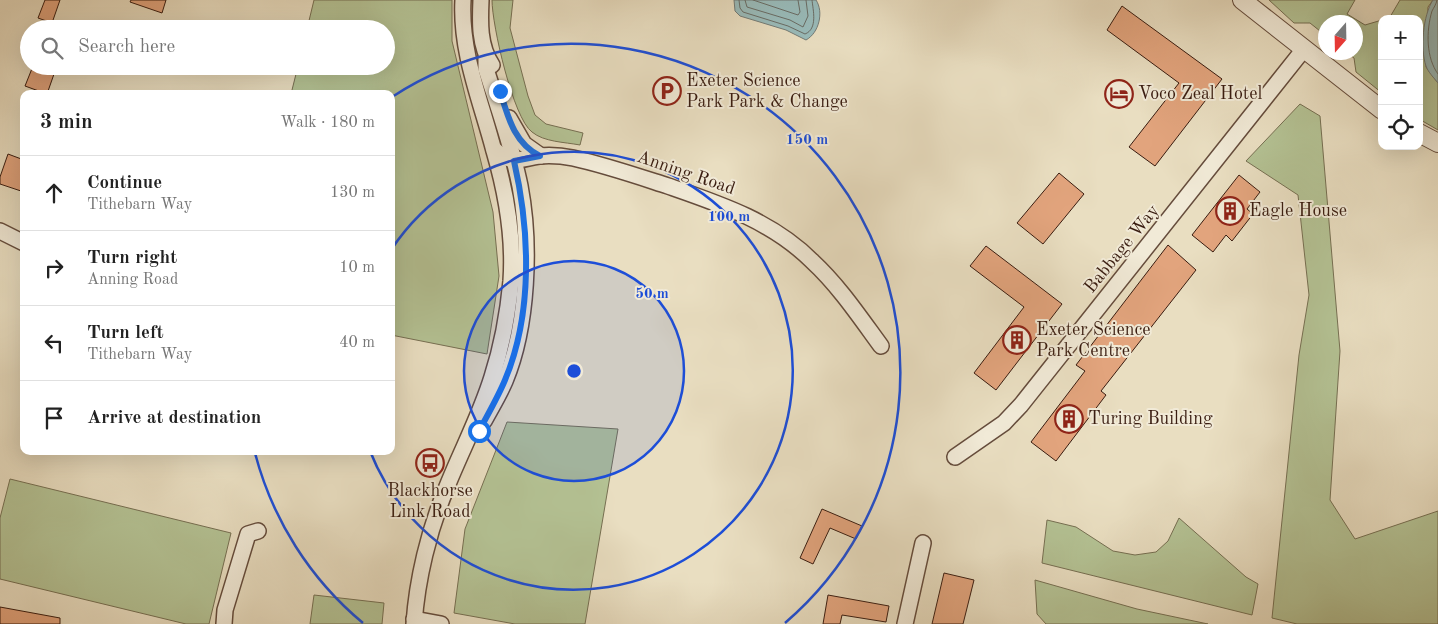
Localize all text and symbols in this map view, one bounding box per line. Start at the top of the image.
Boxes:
north arrow [1318,15,1363,60]
map controls [1378,15,1423,150]
button: + [1378,15,1423,60]
search box [20,20,395,75]
icon: search [38,34,66,62]
text: Search here [78,38,175,57]
button: − [1378,60,1423,105]
place label: Exeter Science Park Park & Change [686,72,848,111]
parking icon: Exeter Science Park Park & Change [652,76,682,106]
hotel icon: Voco Zeal Hotel [1104,79,1134,109]
route end [489,80,512,103]
place label: Voco Zeal Hotel [1138,85,1262,103]
button: locate [1378,105,1423,150]
text: 3 min [40,112,93,133]
text: Walk · 180 m [280,115,375,131]
text: 150 m [786,133,828,148]
street label: Anning Road [635,148,737,198]
text: Continue [87,174,162,193]
icon: ahead [40,179,68,207]
text: 130 m [330,185,375,201]
building icon: Eagle House [1215,196,1245,226]
text: Tithebarn Way [87,197,192,213]
street label: Babbage Way [1081,201,1163,296]
place label: Eagle House [1249,202,1347,220]
text: 100 m [708,210,750,225]
text: Turn right [87,249,177,268]
icon: right [40,254,68,282]
text: 10 m [339,260,375,276]
text: Anning Road [87,272,178,288]
text: 50 m [635,287,669,302]
place label: Exeter Science Park Centre [1036,321,1151,360]
text: Turn left [87,324,164,343]
building icon: Exeter Science Park Centre [1002,325,1032,355]
icon: left [40,329,68,357]
text: 40 m [339,335,375,351]
text: Tithebarn Way [87,347,192,363]
centre of rings [565,362,583,380]
icon: arrive [40,404,68,432]
building icon: Turing Building [1054,404,1084,434]
text: Arrive at destination [87,409,261,428]
place label: Turing Building [1088,410,1213,428]
route start [468,420,491,443]
bus stop icon: Blackhorse Link Road [415,448,445,478]
place label: Blackhorse Link Road [387,482,473,521]

